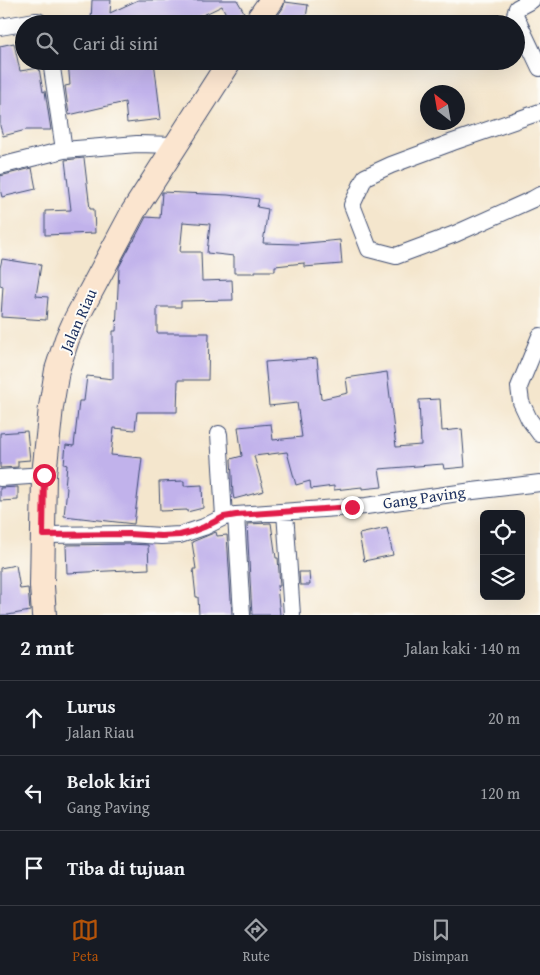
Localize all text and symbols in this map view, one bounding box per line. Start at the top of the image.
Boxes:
search box [15,15,525,70]
icon: search [33,29,61,57]
text: Cari di sini [73,29,158,57]
north arrow [420,85,465,130]
street label: Jalan Riau [53,284,103,357]
route start [33,464,56,487]
street label: Gang Paving [381,479,467,515]
route end [341,496,364,519]
map controls [480,510,525,600]
button: locate [480,510,525,555]
button: layers [480,555,525,600]
text: 2 mnt [20,632,74,663]
text: Jalan kaki · 140 m [405,636,520,660]
text: Lurus [67,692,116,720]
icon: ahead [20,704,48,732]
text: 20 m [488,706,520,730]
text: Jalan Riau [67,720,134,744]
text: Belok kiri [67,767,150,795]
icon: left [20,779,48,807]
text: 120 m [480,781,520,805]
text: Gang Paving [67,795,150,819]
icon: arrive [20,854,48,882]
text: Tiba di tujuan [67,854,185,882]
tab: Peta [71,916,99,966]
tab: Rute [242,916,270,966]
tab: Disimpan [413,916,469,966]

